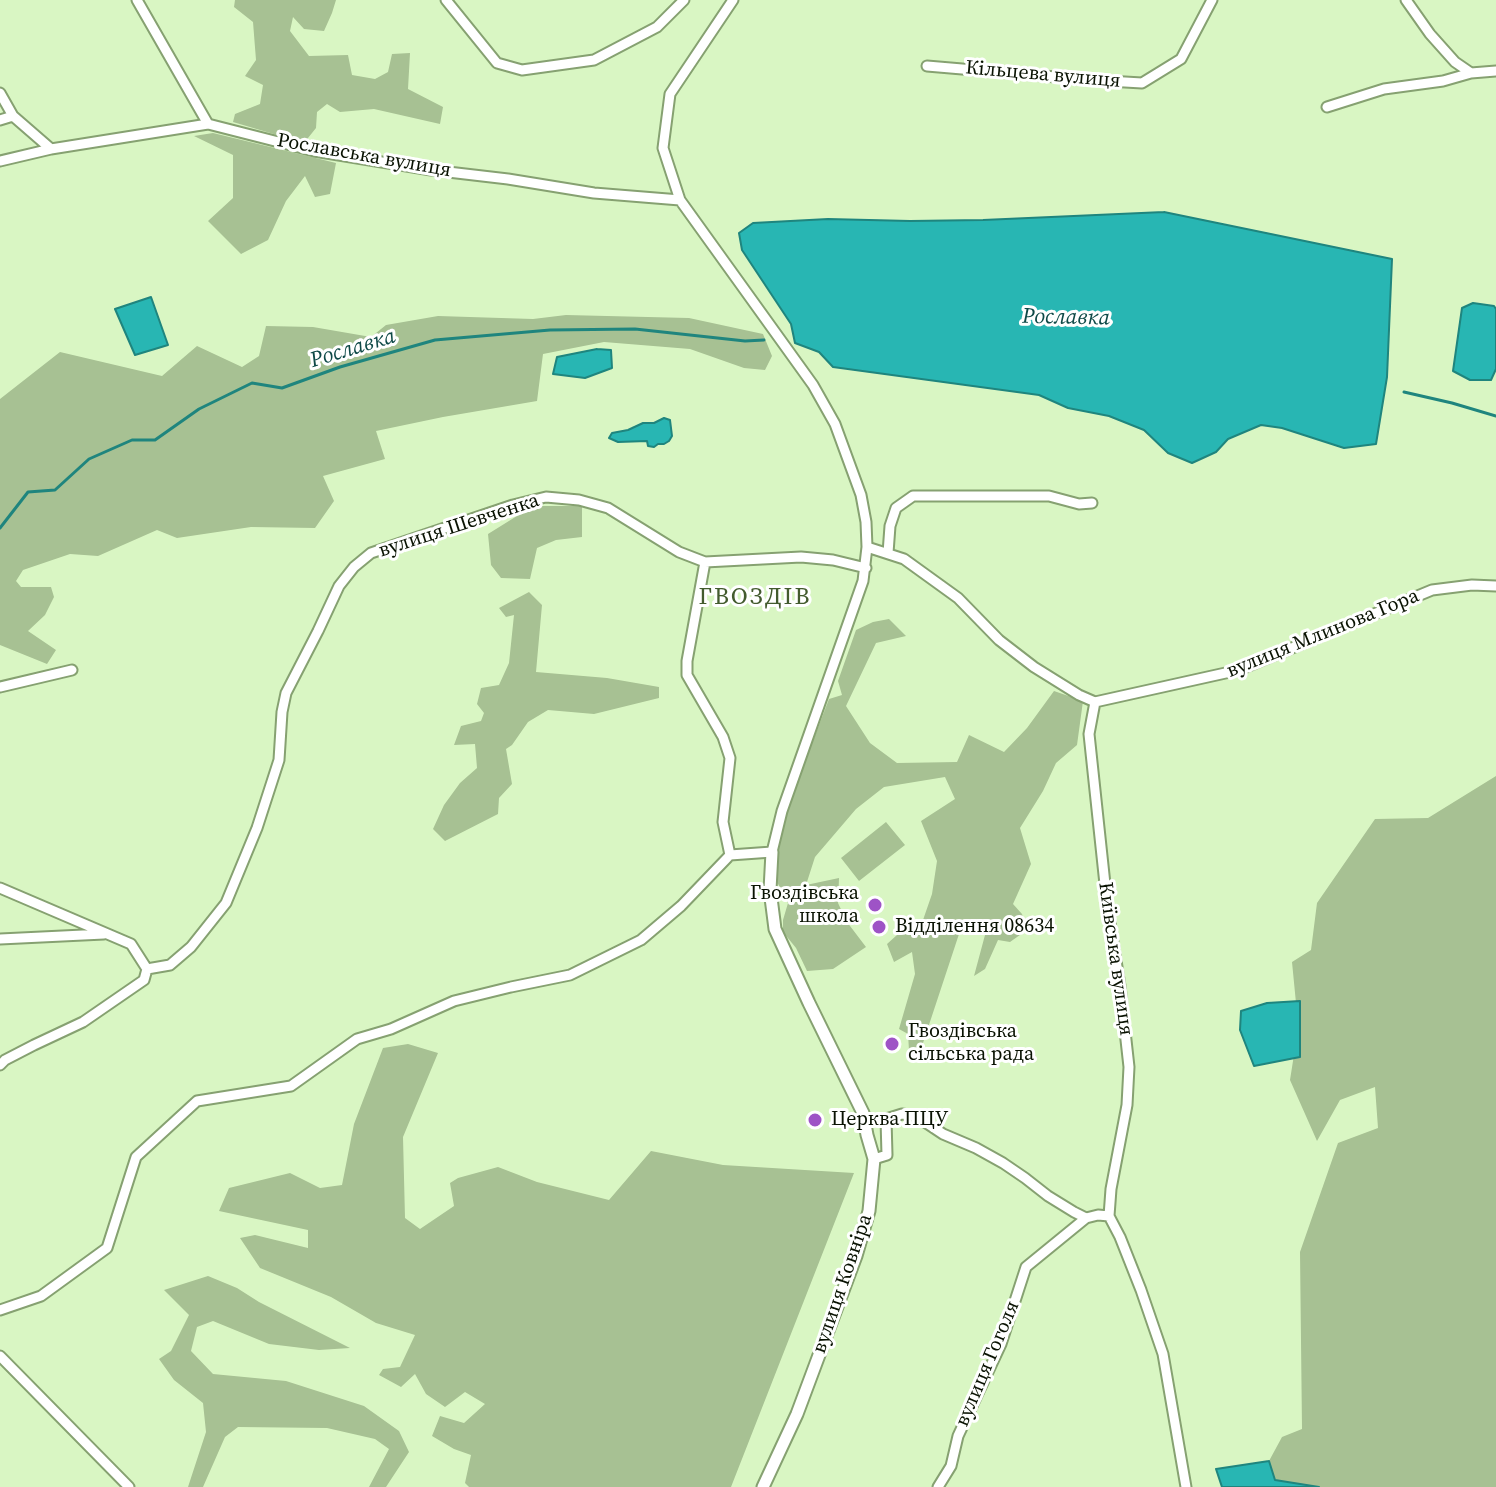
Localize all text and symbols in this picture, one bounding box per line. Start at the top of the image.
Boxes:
street label: Кільцева вулиця [964,56,1122,94]
street label: Рославська вулиця [275,129,453,183]
water label: Рославка [1022,304,1110,332]
water label: Рославка [307,324,399,374]
street label: вулиця Шевченка [376,489,542,563]
district label: ГВОЗДІВ [698,584,812,612]
street label: вулиця Млинова Гора [1223,584,1423,684]
street label: Київська вулиця [1092,881,1138,1037]
place label: Гвоздівська школа [750,882,859,929]
marker: Гвоздівська школа [866,896,884,914]
place label: Відділення 08634 [895,915,1054,939]
marker: Відділення 08634 [870,918,888,936]
place label: Гвоздівська сільська рада [908,1020,1034,1067]
marker: Гвоздівська сільська рада [883,1035,901,1053]
place label: Церква ПЦУ [831,1108,948,1132]
marker: Церква ПЦУ [806,1111,824,1129]
street label: вулиця Ковніра [808,1211,878,1357]
street label: вулиця Гоголя [951,1298,1025,1430]

